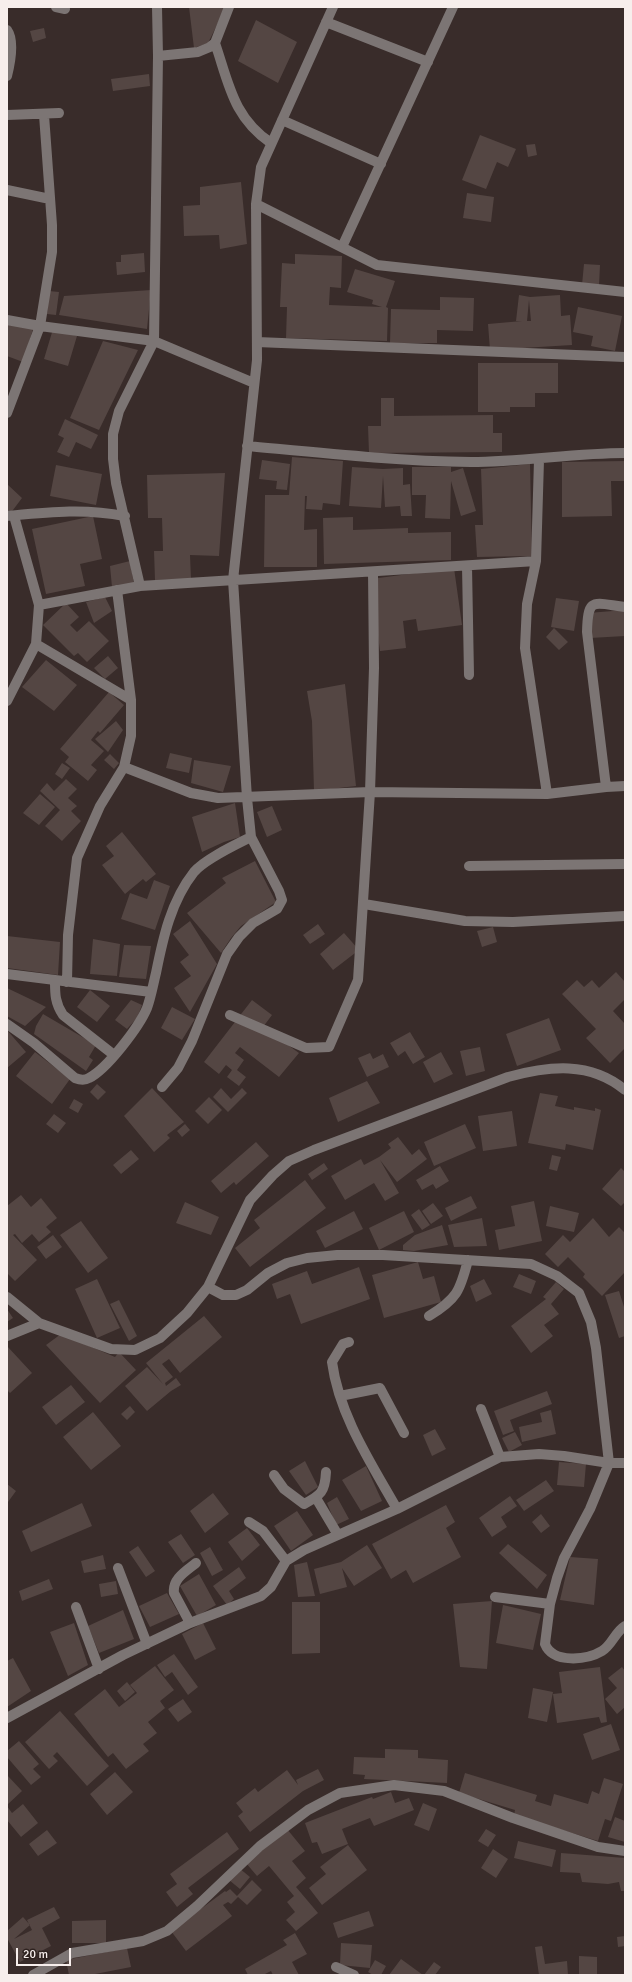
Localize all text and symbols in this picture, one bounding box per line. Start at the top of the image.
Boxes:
scale bar [18,1940,73,1966]
text: 20 m [23,1947,48,1962]

